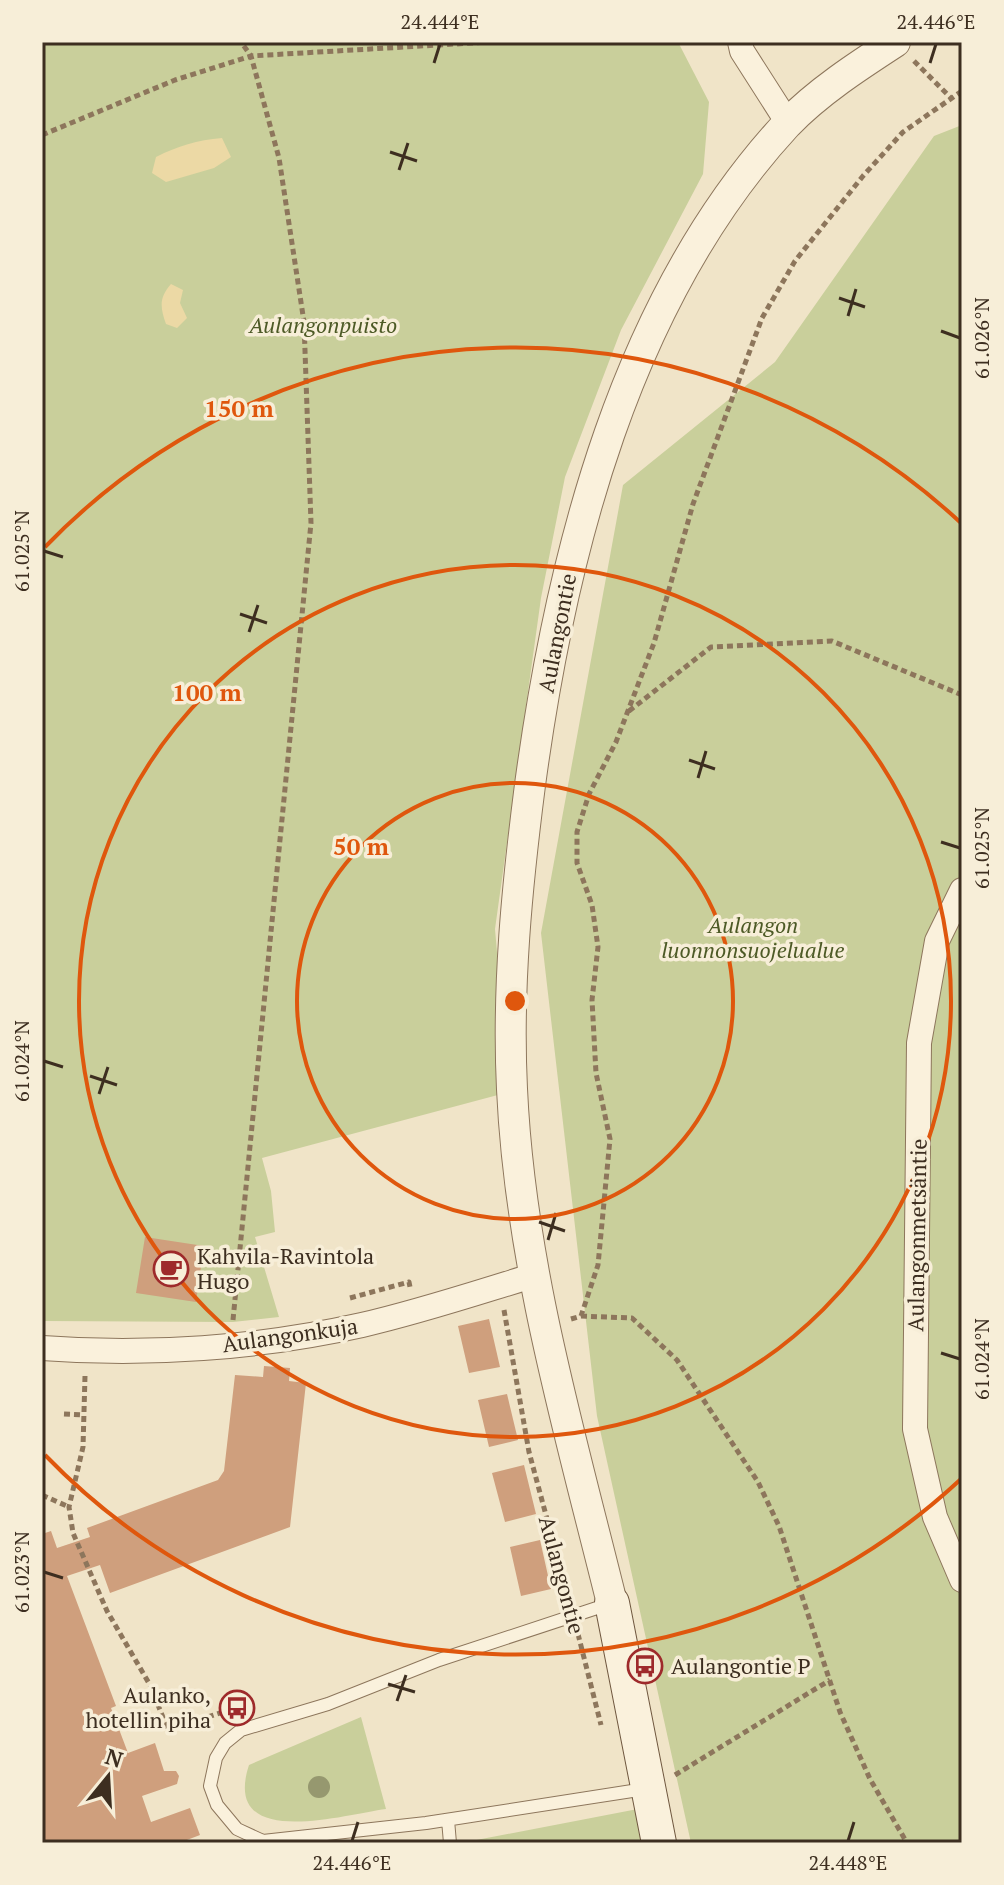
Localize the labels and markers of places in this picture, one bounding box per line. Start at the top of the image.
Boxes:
centre of rings [501,987,529,1015]
place label: Kahvila-Ravintola Hugo [197,1241,374,1295]
cafe icon: Kahvila-Ravintola Hugo [152,1250,190,1288]
bus stop icon: Aulangontie P [626,1647,664,1685]
place label: Aulangontie P [671,1651,811,1680]
place label: Aulanko, hotellin piha [86,1680,211,1734]
bus stop icon: Aulanko, hotellin piha [218,1689,256,1727]

